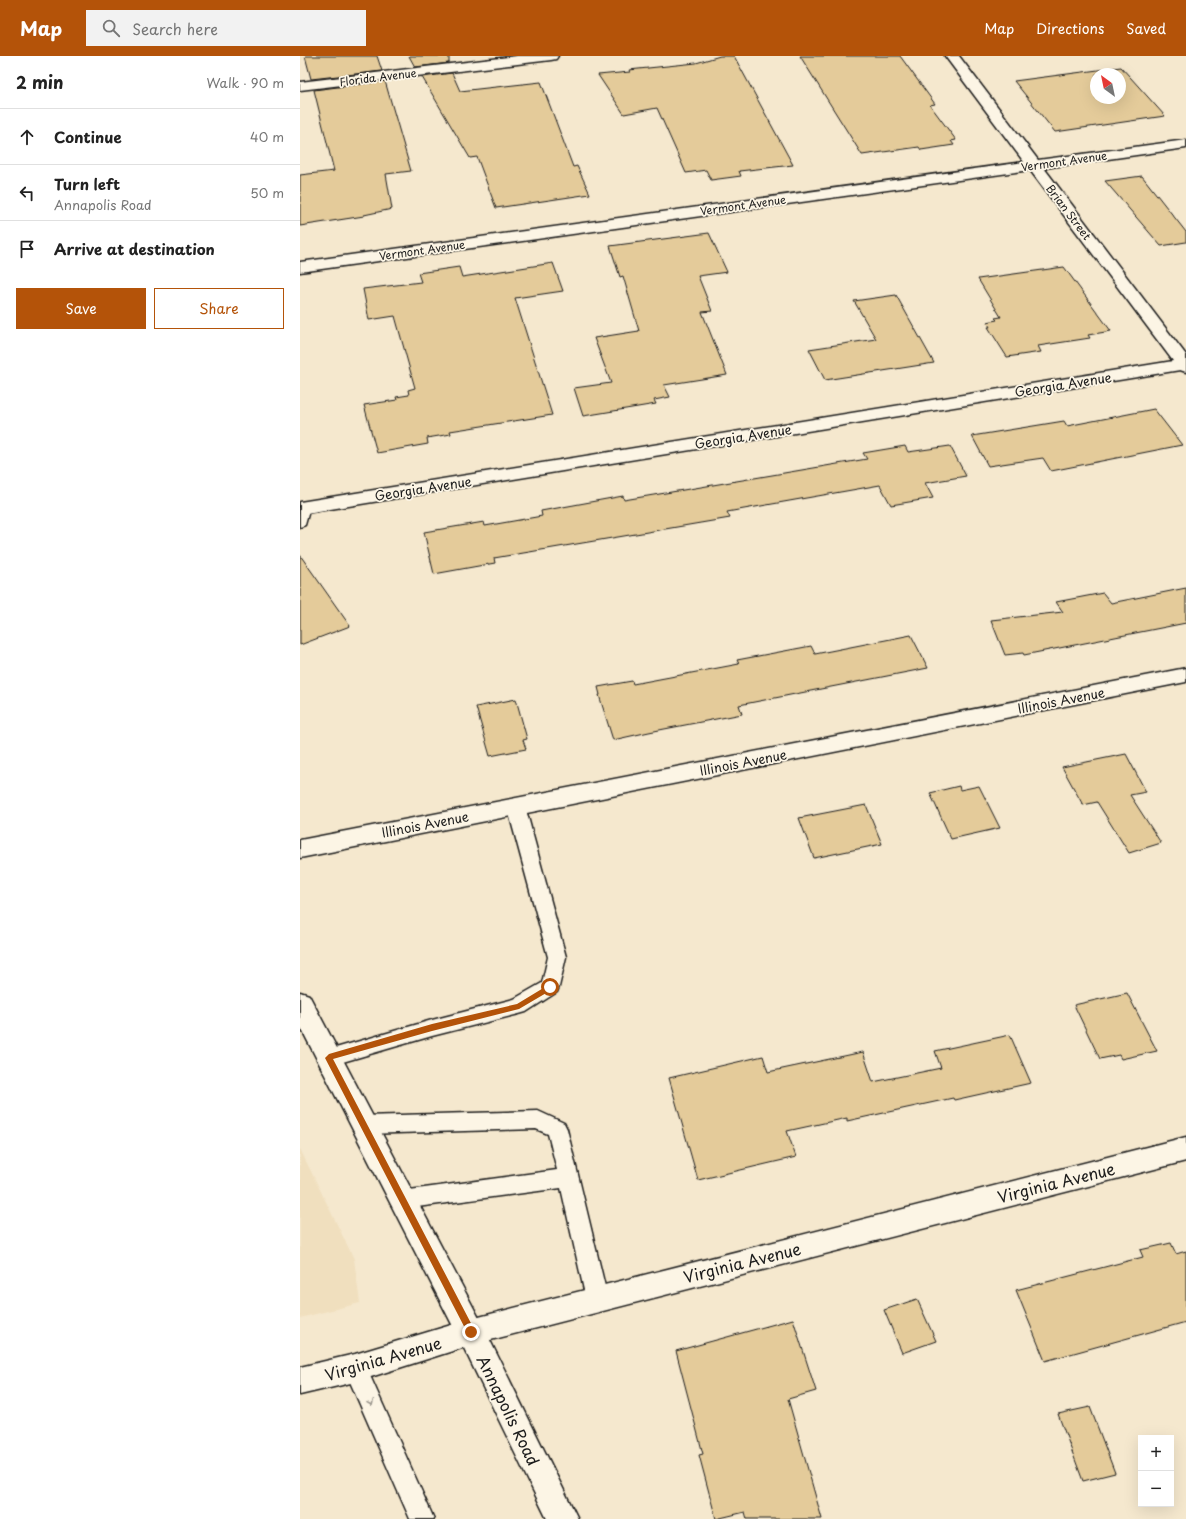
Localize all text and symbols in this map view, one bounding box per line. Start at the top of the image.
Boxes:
search box [86,10,366,46]
text: Map [20,14,62,42]
icon: search [100,17,122,39]
text: Search here [132,17,218,40]
text: Map [984,18,1014,39]
text: Directions [1036,18,1104,39]
text: Saved [1126,18,1166,39]
street label: Florida Avenue [339,64,417,90]
north arrow [1090,68,1126,104]
text: 2 min [16,69,63,95]
text: Walk · 90 m [207,73,284,92]
text: Continue [54,125,122,148]
icon: ahead [16,126,38,148]
text: 40 m [250,127,284,146]
street label: Vermont Avenue [1020,147,1108,175]
text: Turn left [54,172,120,195]
street label: Brian Street [1042,181,1096,244]
icon: left [16,182,38,204]
text: 50 m [250,183,284,202]
street label: Vermont Avenue [699,191,787,219]
text: Annapolis Road [54,195,152,214]
street label: Vermont Avenue [378,236,466,264]
text: Arrive at destination [54,237,215,260]
icon: arrive [16,238,38,260]
button: Save [16,288,146,329]
button: Share [154,288,284,329]
street label: Georgia Avenue [1013,367,1113,401]
street label: Georgia Avenue [693,419,793,453]
street label: Georgia Avenue [373,471,473,505]
street label: Illinois Avenue [1016,682,1106,718]
street label: Illinois Avenue [698,744,788,780]
street label: Illinois Avenue [380,806,470,842]
route start [541,978,559,996]
street label: Virginia Avenue [995,1156,1118,1208]
street label: Virginia Avenue [681,1236,804,1288]
route end [462,1323,480,1341]
street label: Virginia Avenue [322,1330,444,1386]
street label: Annapolis Road [472,1351,546,1469]
one-way arrow [366,1399,374,1407]
map controls [1138,1435,1174,1507]
button: + [1138,1435,1174,1471]
button: − [1138,1471,1174,1507]

